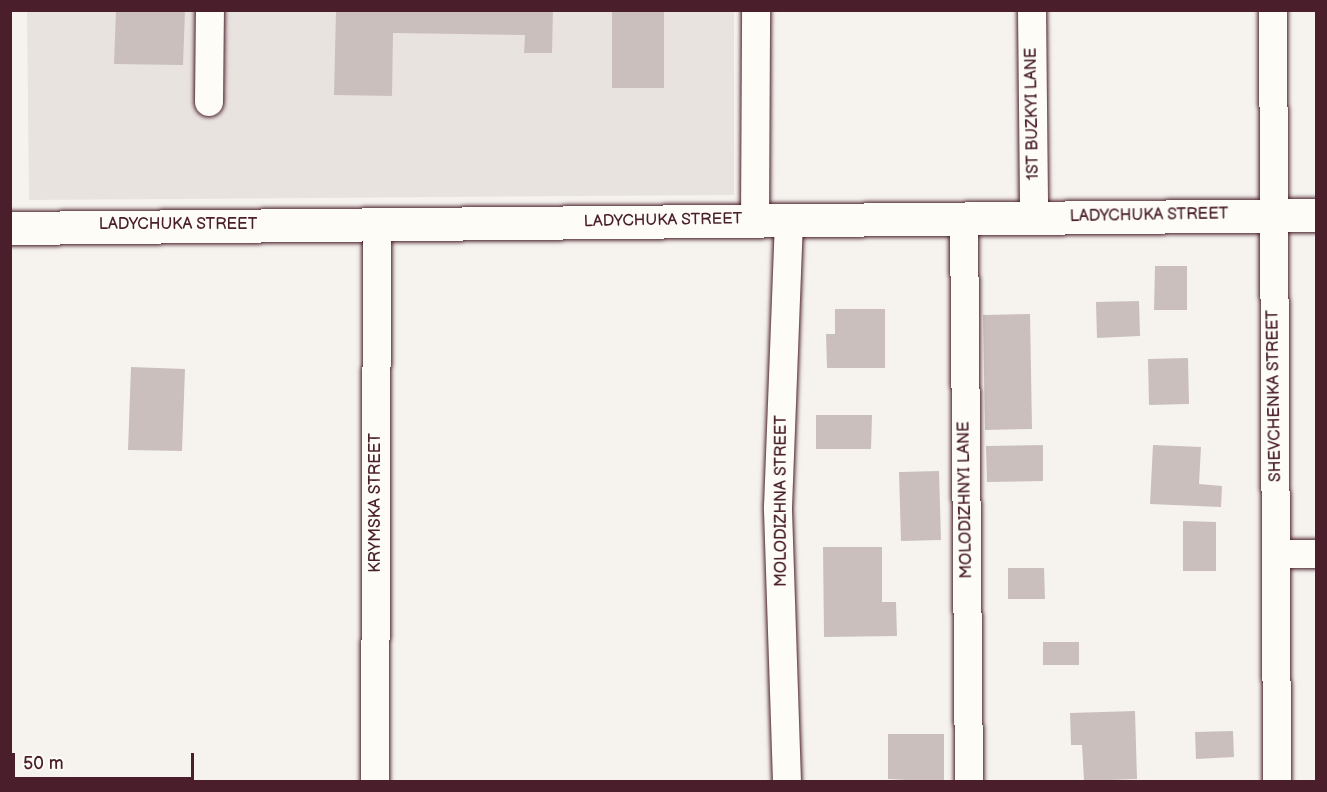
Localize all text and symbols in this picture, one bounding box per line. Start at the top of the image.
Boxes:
street label: 1ST BUZKYI LANE [1022,48,1044,180]
street label: LADYCHUKA STREET [1069,205,1229,227]
street label: LADYCHUKA STREET [583,210,743,232]
street label: LADYCHUKA STREET [99,215,257,235]
street label: SHEVCHENKA STREET [1264,310,1286,482]
street label: MOLODIZHNA STREET [772,415,792,587]
street label: MOLODIZHNYI LANE [955,421,977,579]
street label: KRYMSKA STREET [366,433,386,573]
scale bar [15,741,196,779]
text: 50 m [23,753,64,774]

